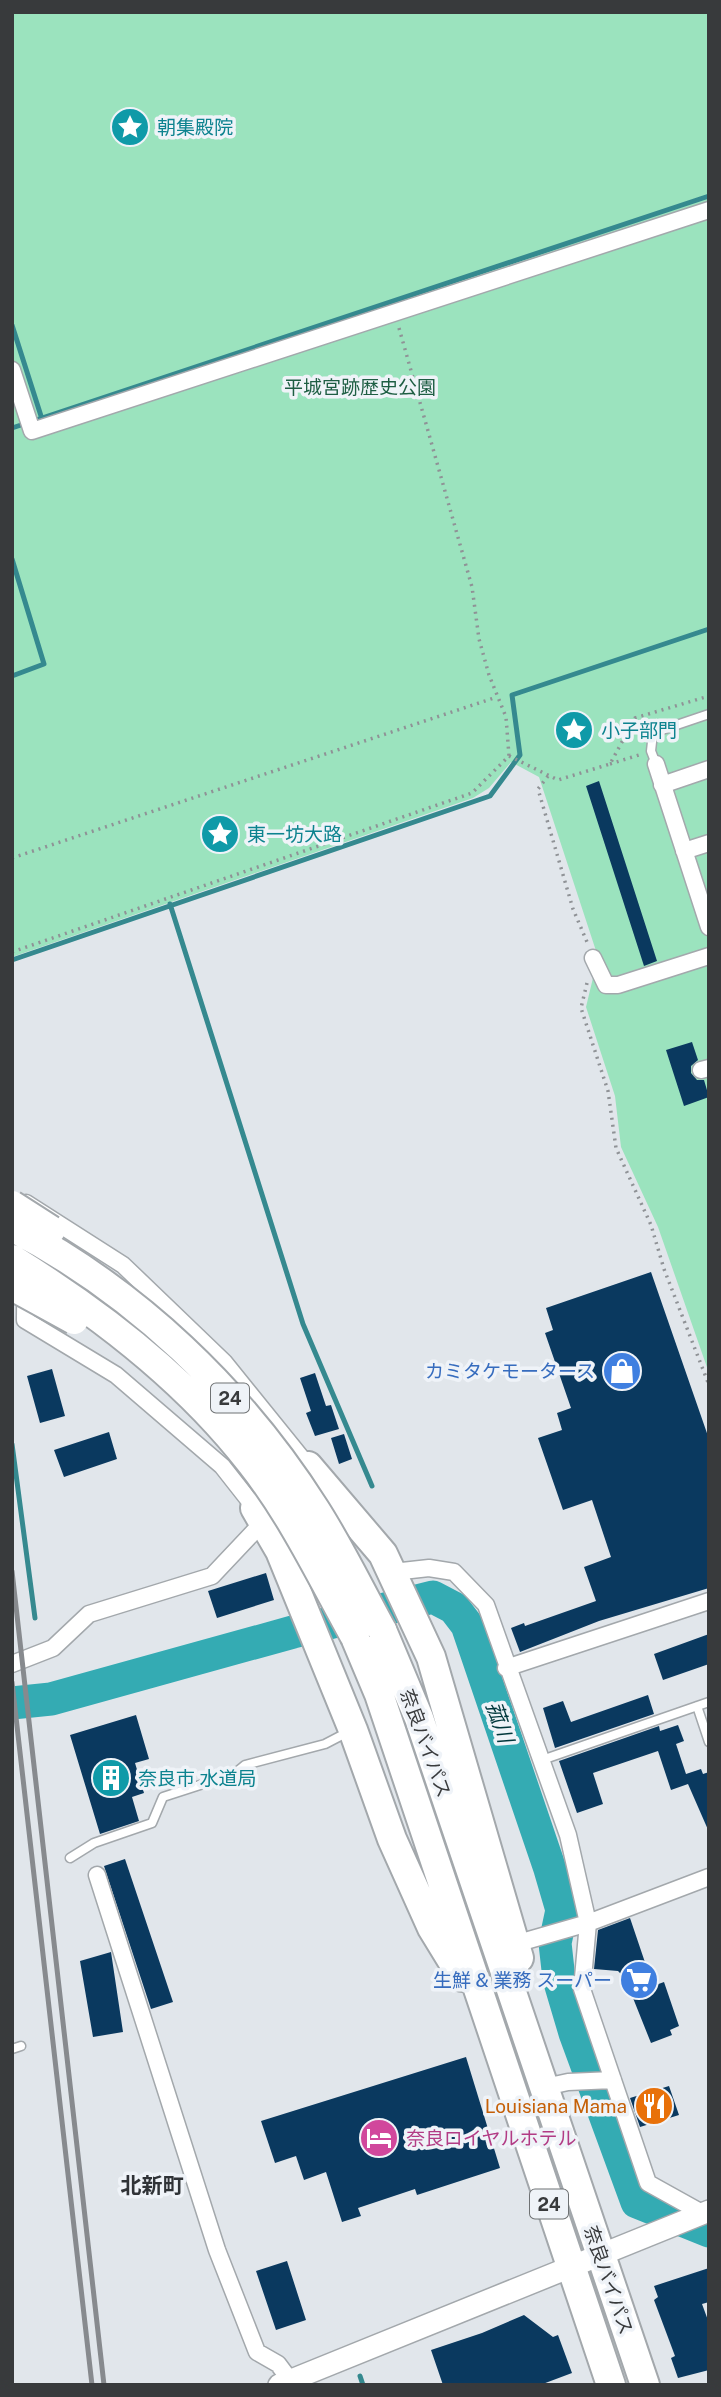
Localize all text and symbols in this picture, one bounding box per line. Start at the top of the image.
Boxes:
place icon: 朝集殿院 [109,106,151,148]
place label: 朝集殿院 [157,116,233,138]
park label: 平城宮跡歴史公園 [284,376,436,398]
place icon: 小子部門 [553,709,595,751]
place label: 小子部門 [601,719,677,741]
place icon: 東一坊大路 [199,813,241,855]
place label: 東一坊大路 [247,823,342,845]
shop icon: カミタケモータース [601,1350,643,1392]
place label: カミタケモータース [425,1360,595,1382]
road number: 24 [211,1384,249,1413]
street label: 奈良バイパス [396,1686,456,1800]
water label: 菰川 [481,1698,519,1748]
building icon: 奈良市 水道局 [90,1757,132,1799]
place label: 奈良市 水道局 [138,1767,257,1789]
supermarket icon: 生鮮 & 業務 スーパー [618,1959,660,2001]
place label: 生鮮 & 業務 スーパー [433,1969,612,1991]
restaurant icon: Louisiana Mama [633,2085,675,2127]
place label: Louisiana Mama [485,2095,627,2117]
hotel icon: 奈良ロイヤルホテル [358,2117,400,2159]
place label: 奈良ロイヤルホテル [406,2127,576,2149]
district label: 北新町 [121,2173,184,2198]
road number: 24 [530,2190,568,2218]
street label: 奈良バイパス [580,2223,638,2337]

